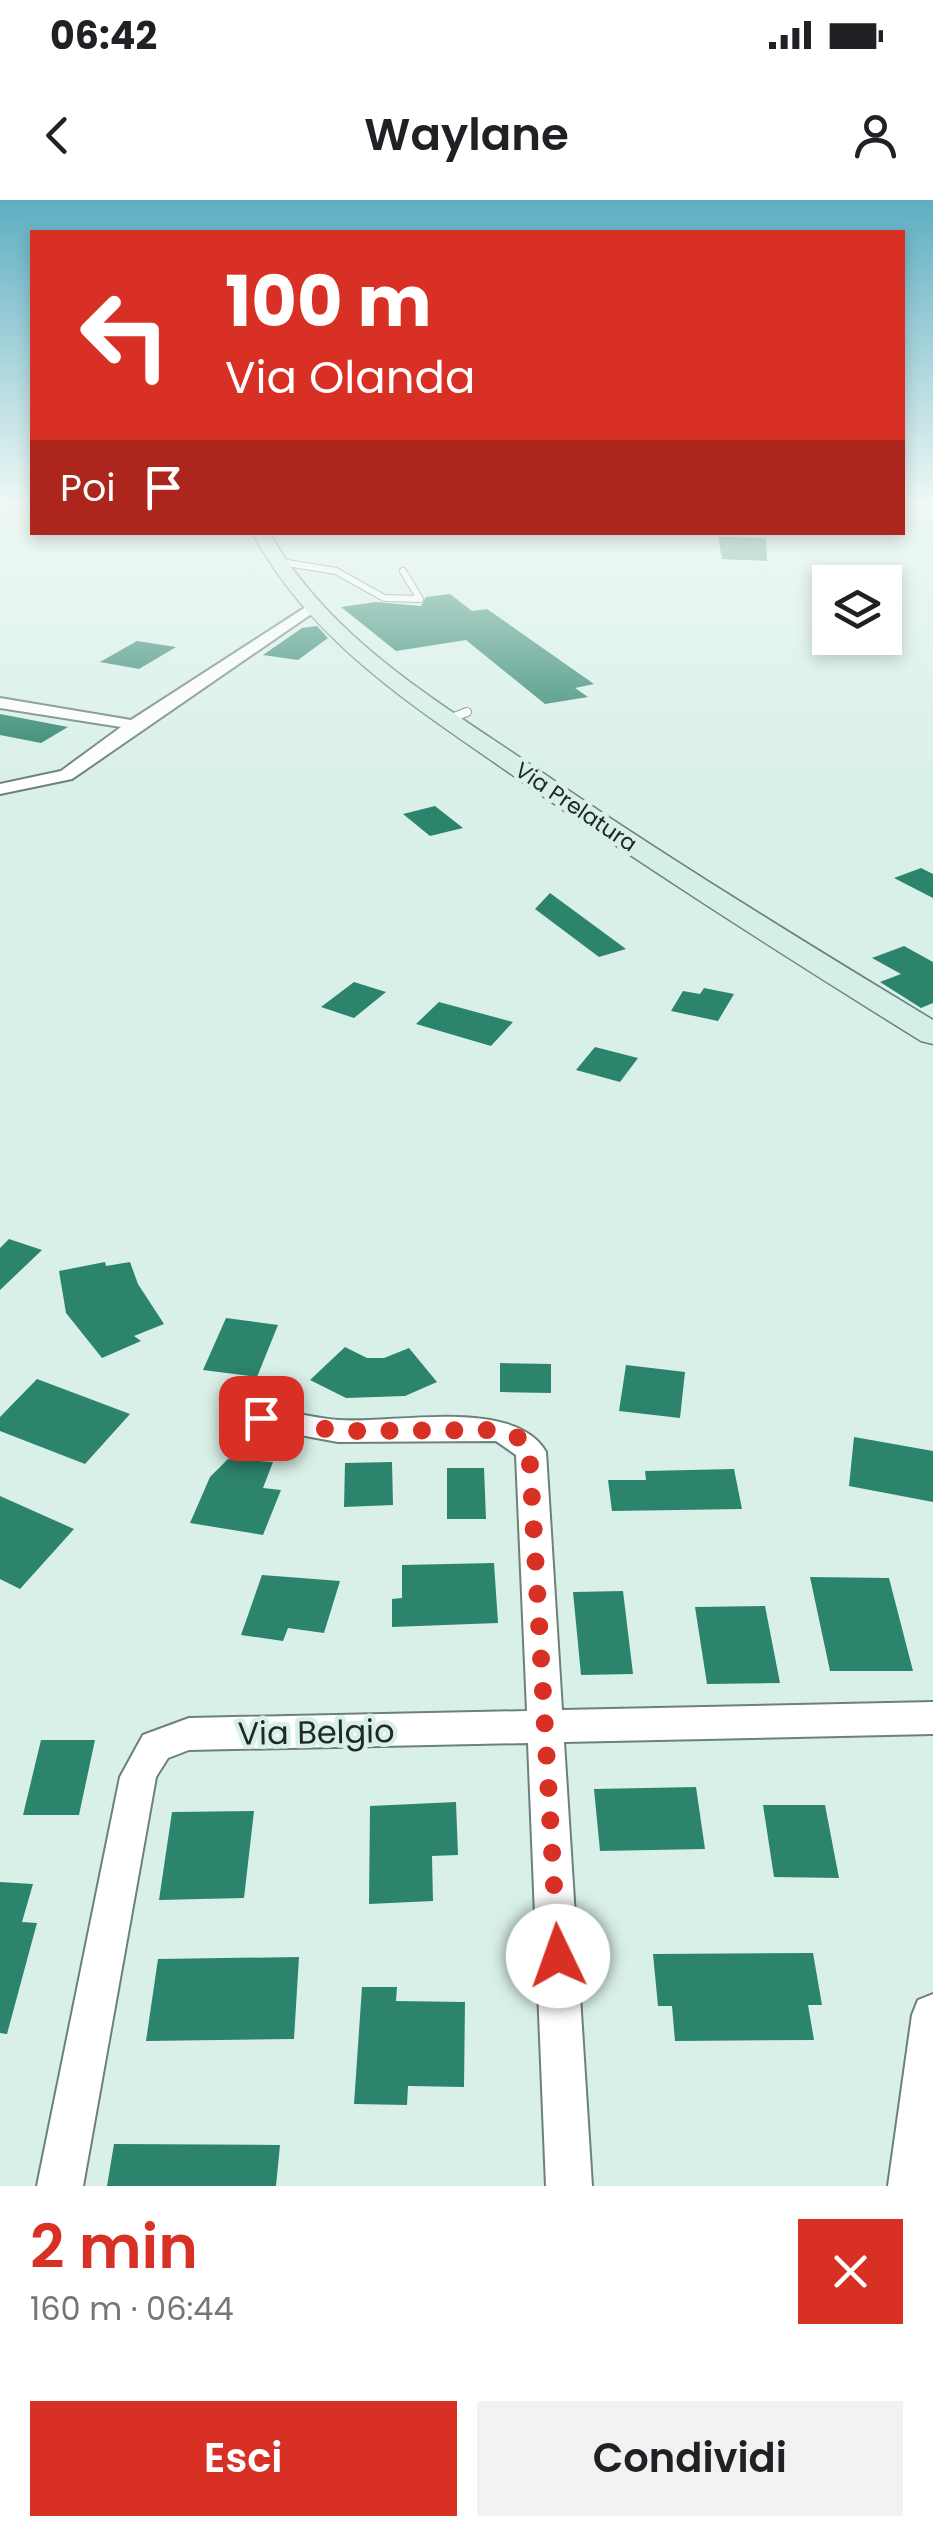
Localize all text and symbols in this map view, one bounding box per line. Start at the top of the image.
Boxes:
text: 06:42 [50,9,157,62]
text: Waylane [364,103,569,166]
icon: back [30,108,85,163]
icon: person [848,108,903,163]
text: 100 m [225,252,432,351]
icon: left [60,270,190,400]
text: Via Olanda [225,346,475,409]
icon: arrive [136,460,191,515]
text: Poi [60,461,116,514]
map controls [812,565,902,655]
button: layers [812,565,902,655]
street label: Via Prelatura [509,755,643,859]
pin [219,1376,304,1461]
icon: arrive [234,1391,289,1446]
street label: Via Belgio [237,1708,395,1756]
position arrow [506,1904,610,2008]
text: 2 min [30,2205,198,2289]
button: close [798,2219,903,2324]
text: 160 m · 06:44 [30,2286,234,2331]
button: Esci [30,2401,457,2516]
button: Condividi [477,2401,903,2516]

